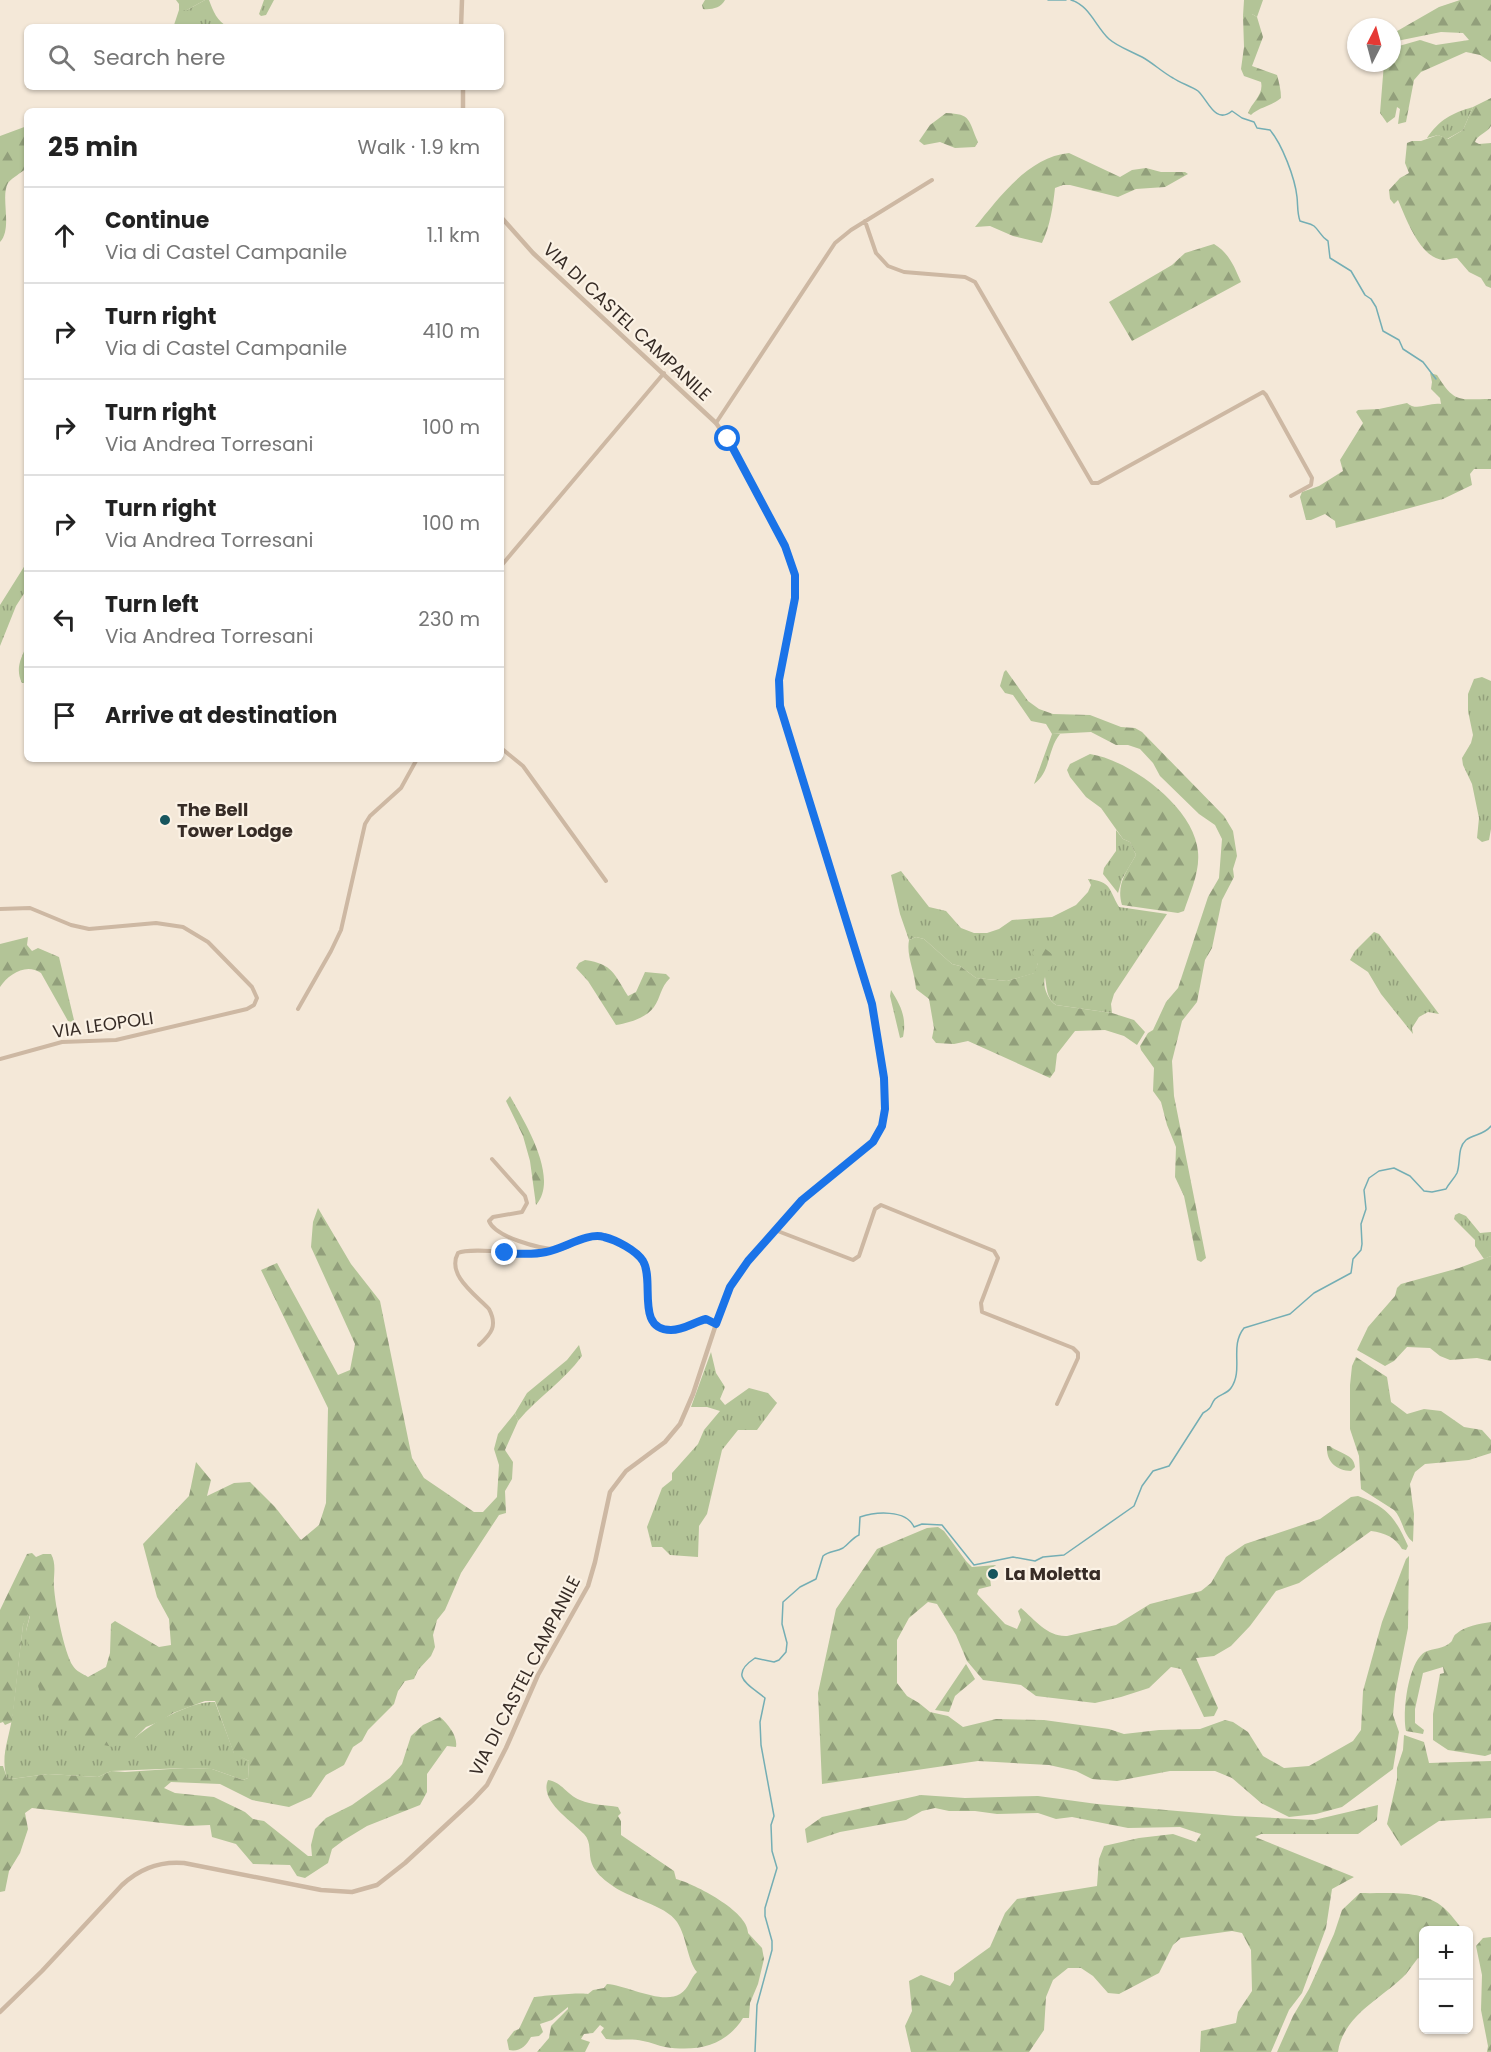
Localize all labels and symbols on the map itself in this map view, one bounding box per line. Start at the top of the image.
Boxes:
north arrow [1347,18,1401,72]
street label: VIA DI CASTEL CAMPANILE [538,237,717,406]
route start [714,425,740,451]
place label: The Bell Tower Lodge [177,797,293,843]
marker: The Bell Tower Lodge [158,813,172,827]
street label: VIA LEOPOLI [51,1005,155,1044]
route end [491,1239,517,1265]
place label: La Moletta [1005,1561,1101,1586]
marker: La Moletta [986,1567,1000,1581]
street label: VIA DI CASTEL CAMPANILE [463,1571,586,1780]

